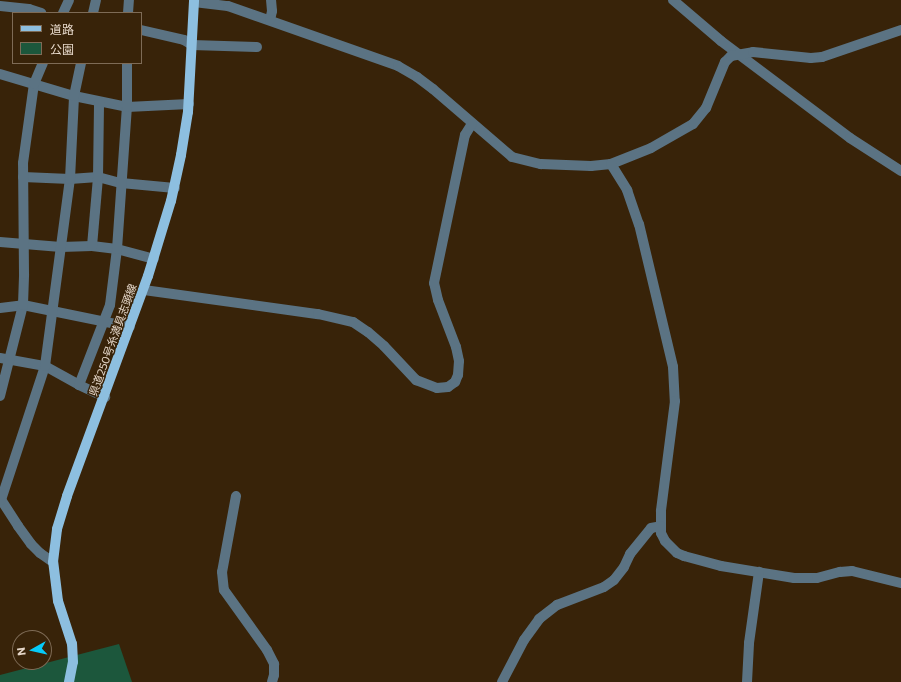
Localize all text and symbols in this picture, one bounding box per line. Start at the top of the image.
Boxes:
legend [12,12,142,64]
text: 道路 [50,22,74,36]
text: 公園 [50,42,74,56]
street label: 県道250号糸満具志頭線 [87,282,139,398]
north arrow [12,630,52,670]
text: N [14,647,28,657]

